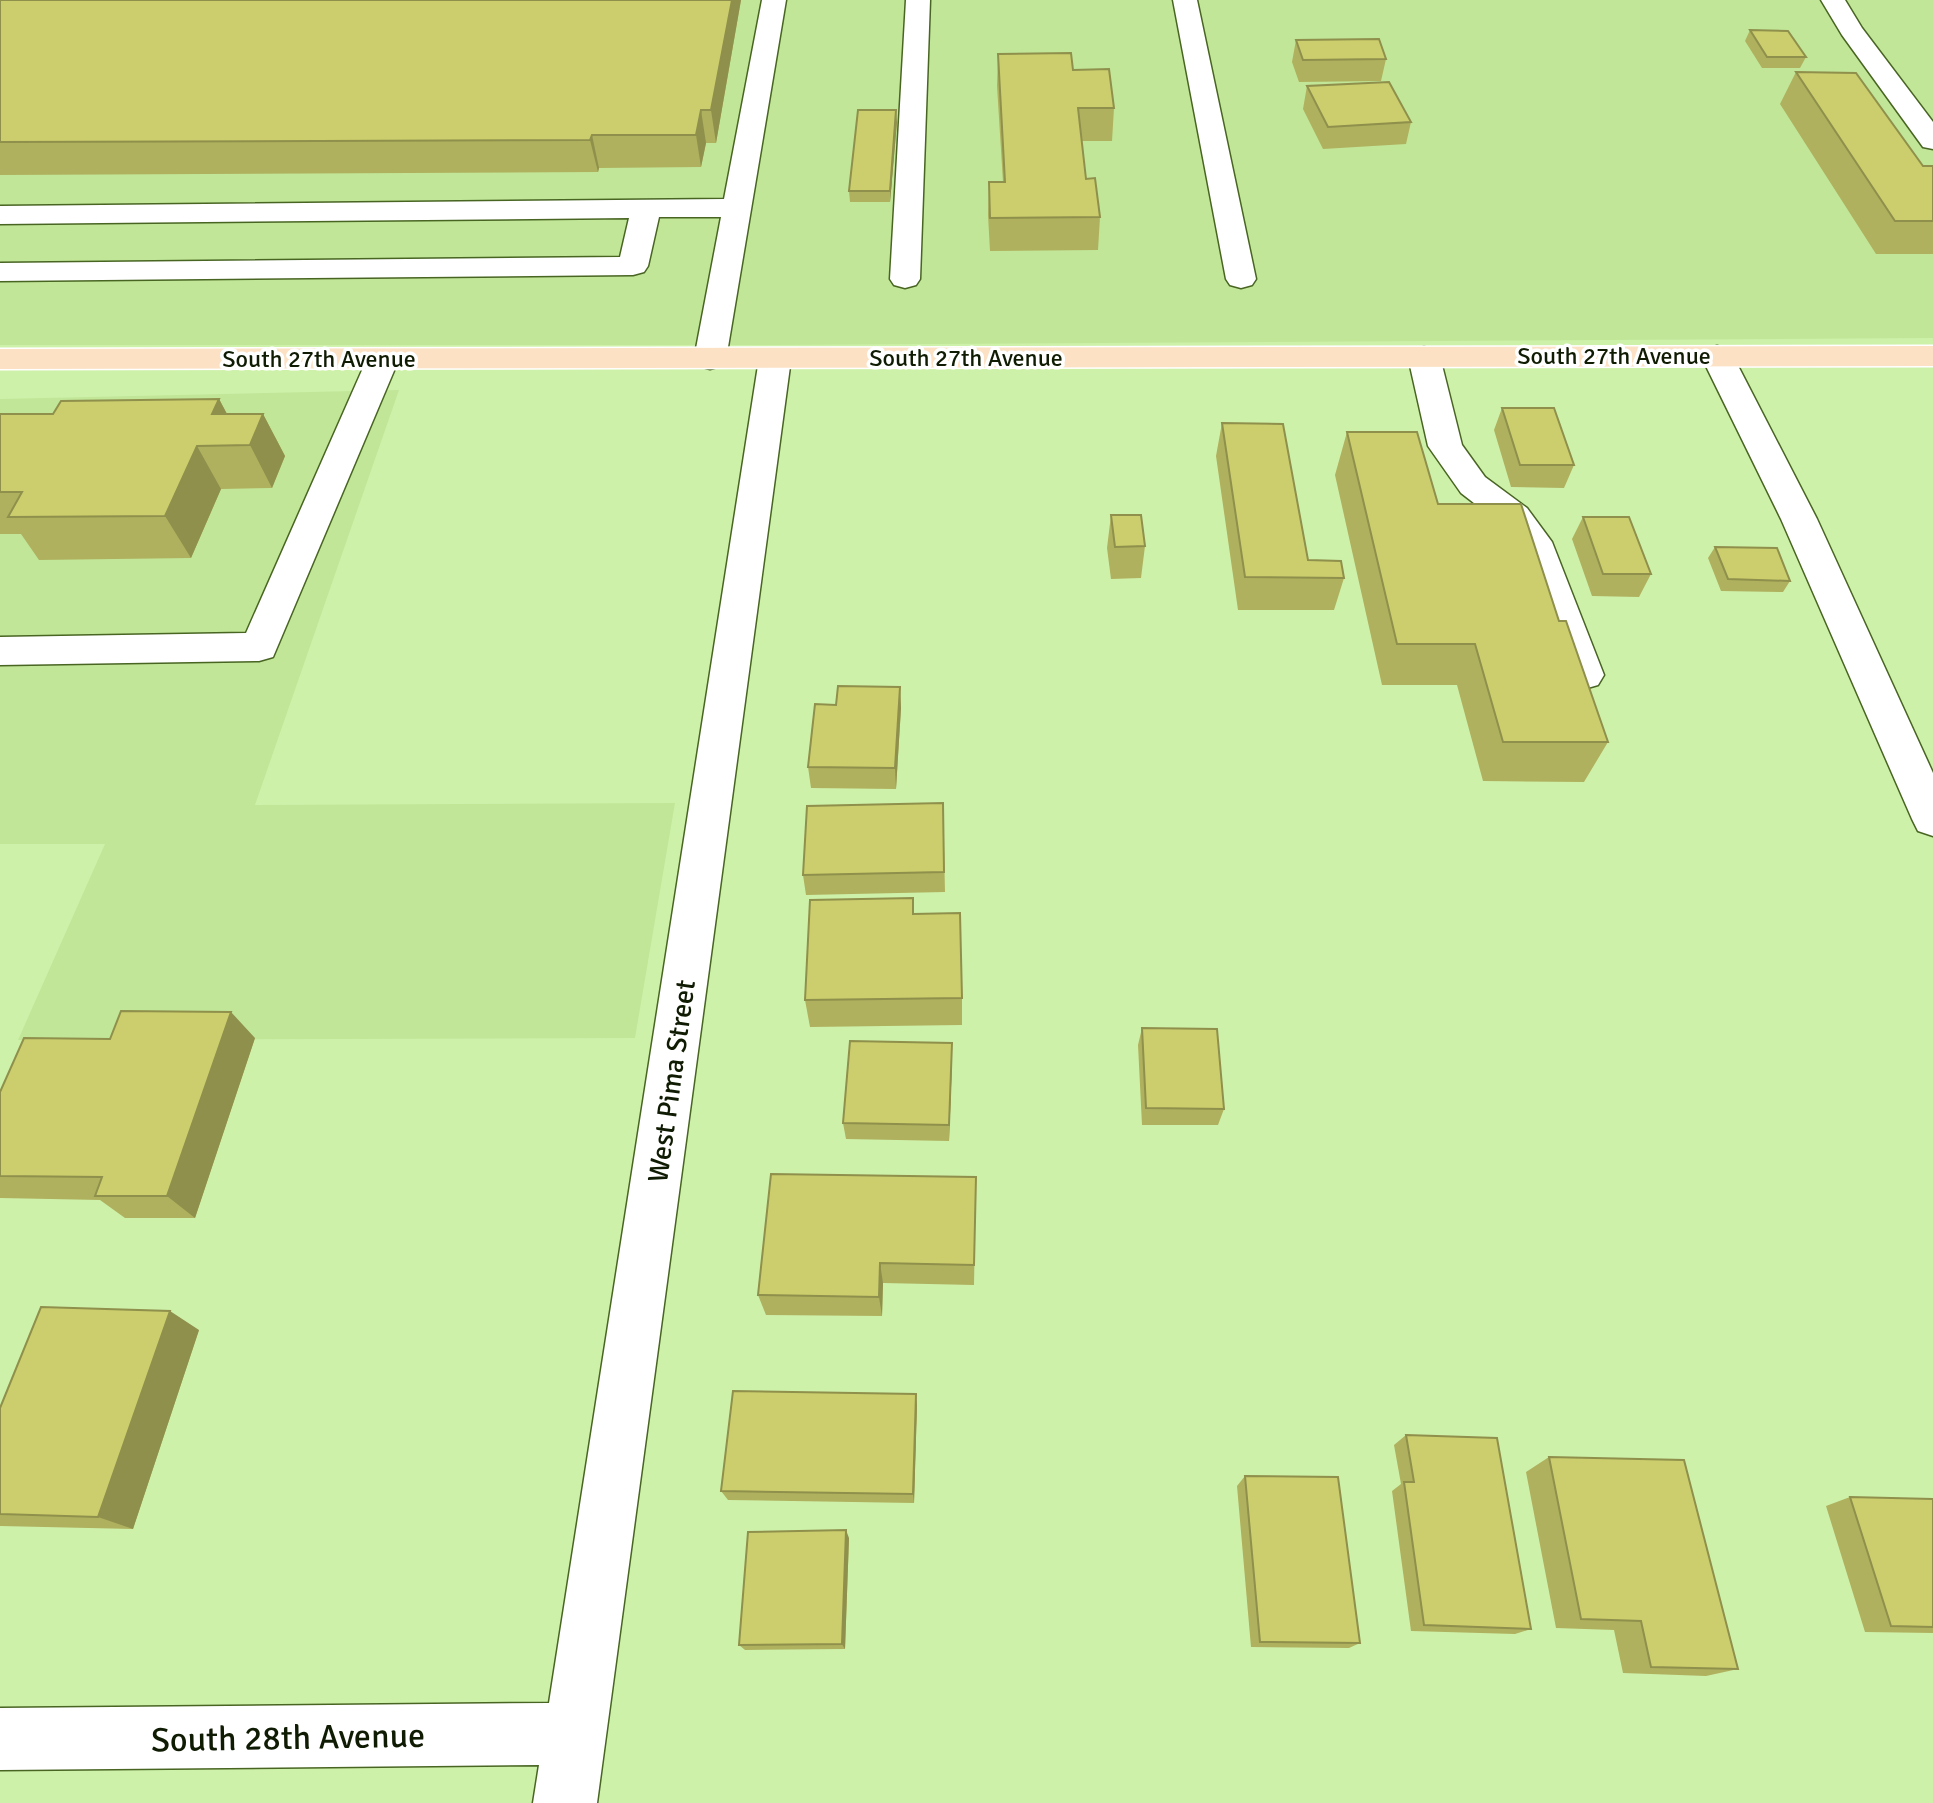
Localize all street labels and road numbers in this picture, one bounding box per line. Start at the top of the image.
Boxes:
street label: South 27th Avenue [1517,341,1711,371]
street label: South 27th Avenue [869,343,1063,373]
street label: South 27th Avenue [222,344,416,374]
street label: West Pima Street [641,978,703,1185]
street label: South 28th Avenue [151,1715,425,1761]

